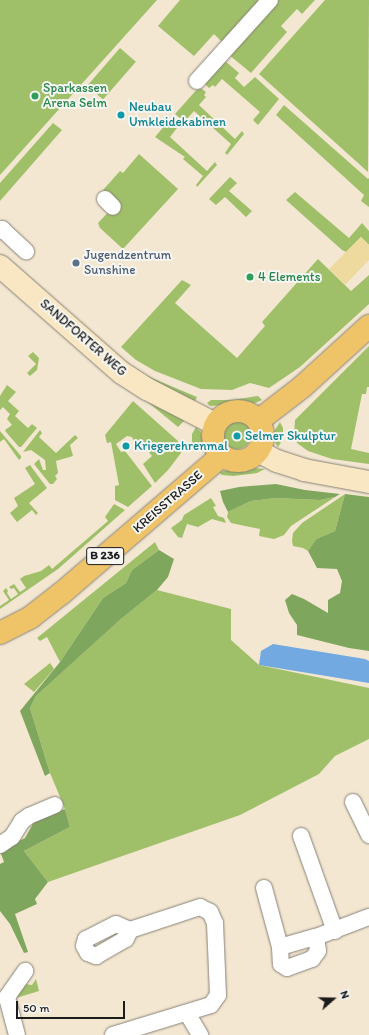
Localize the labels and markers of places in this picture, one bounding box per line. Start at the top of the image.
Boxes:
place label: Sparkassen Arena Selm [43,81,107,112]
marker: Sparkassen Arena Selm [30,91,40,101]
place label: Neubau Umkleidekabinen [129,100,226,131]
marker: Neubau Umkleidekabinen [116,110,126,120]
place label: Jugendzentrum Sunshine [84,248,171,279]
marker: Jugendzentrum Sunshine [71,258,81,268]
place label: 4 Elements [258,269,320,285]
marker: 4 Elements [245,272,255,282]
place label: Selmer Skulptur [245,428,336,444]
marker: Selmer Skulptur [232,431,242,441]
place label: Kriegerehrenmal [134,438,228,454]
marker: Kriegerehrenmal [121,441,131,451]

